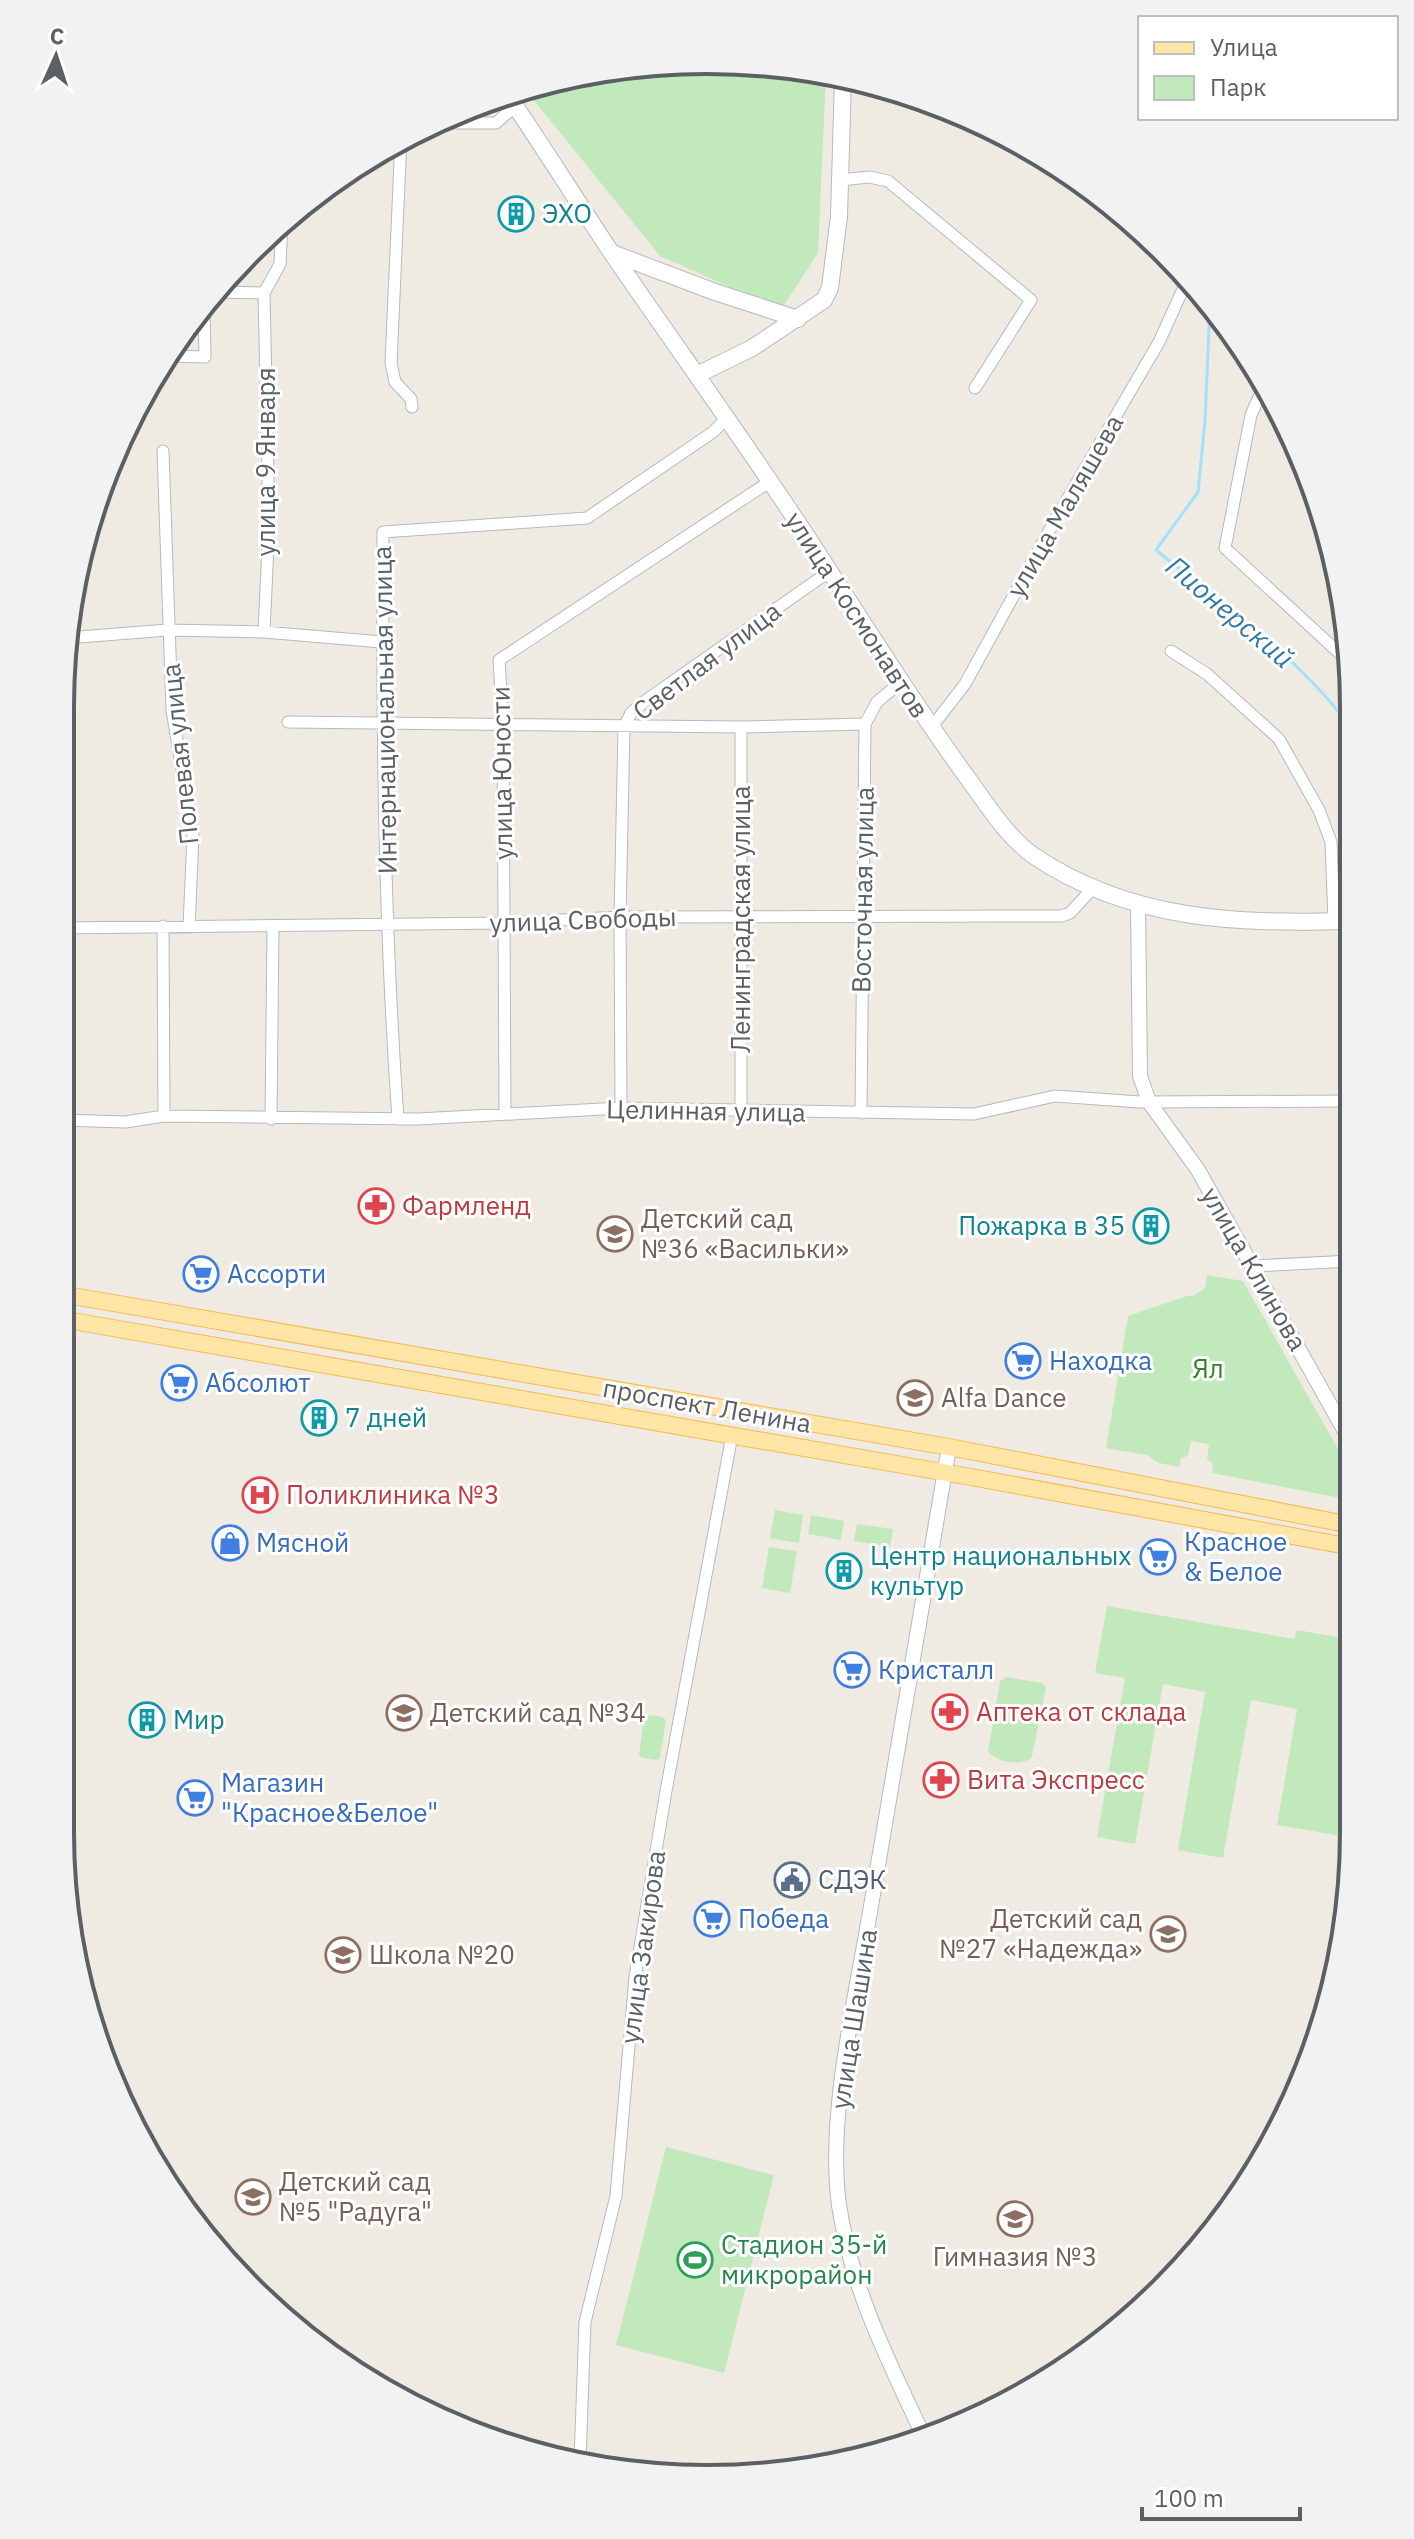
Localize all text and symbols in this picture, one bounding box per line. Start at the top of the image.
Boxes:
north arrow [16,16,96,96]
legend [1138,16,1398,120]
text: С [49,21,65,50]
text: Улица [1210,31,1278,63]
text: Парк [1210,71,1267,103]
building icon: ЭХО [497,195,535,233]
place label: ЭХО [542,196,592,230]
street label: улица 9 Января [248,367,282,557]
street label: улица Маляшева [998,408,1130,603]
street label: улица Космонавтов [778,505,937,724]
street label: Интернациональная улица [364,545,404,875]
water label: Пионерский [1159,547,1302,676]
street label: Светлая улица [626,593,787,727]
street label: Полевая улица [153,662,205,846]
street label: улица Юности [482,686,520,860]
street label: Ленинградская улица [723,785,757,1053]
street label: Восточная улица [843,786,881,993]
street label: улица Свободы [489,899,677,939]
street label: Целинная улица [606,1091,806,1129]
street label: улица Клинова [1194,1181,1316,1357]
pharmacy icon: Фармленд [357,1187,395,1225]
place label: Фармленд [402,1188,531,1222]
place label: Детский сад №36 «Васильки» [641,1201,849,1265]
building icon: Пожарка в 35 [1132,1207,1170,1245]
place label: Пожарка в 35 [958,1208,1125,1242]
school or university icon: Детский сад №36 «Васильки» [596,1215,634,1253]
supermarket icon: Ассорти [182,1255,220,1293]
place label: Ассорти [227,1256,326,1290]
supermarket icon: Находка [1004,1342,1042,1380]
place label: Находка [1049,1343,1152,1377]
park label: Ял [1192,1351,1224,1385]
supermarket icon: Абсолют [160,1364,198,1402]
place label: Абсолют [205,1365,311,1399]
street label: проспект Ленина [600,1370,814,1440]
school or university icon: Alfa Dance [896,1379,934,1417]
place label: Alfa Dance [941,1380,1066,1414]
building icon: 7 дней [300,1399,338,1437]
place label: 7 дней [345,1400,427,1434]
hospital icon: Поликлиника №3 [241,1476,279,1514]
place label: Поликлиника №3 [286,1477,500,1511]
shop icon: Мясной [211,1524,249,1562]
place label: Красное & Белое [1184,1524,1287,1588]
place label: Мясной [256,1525,349,1559]
place label: Центр национальных культур [870,1538,1131,1602]
supermarket icon: Красное & Белое [1139,1538,1177,1576]
building icon: Центр национальных культур [825,1552,863,1590]
supermarket icon: Кристалл [833,1651,871,1689]
place label: Кристалл [878,1652,994,1686]
pharmacy icon: Аптека от склада [931,1693,969,1731]
school or university icon: Детский сад №34 [385,1694,423,1732]
place label: Аптека от склада [976,1694,1187,1728]
place label: Детский сад №34 [430,1695,646,1729]
building icon: Мир [128,1701,166,1739]
place label: Мир [173,1702,224,1736]
pharmacy icon: Вита Экспресс [922,1761,960,1799]
place label: Вита Экспресс [967,1762,1145,1796]
place label: Магазин "Красное&Белое" [221,1765,438,1829]
supermarket icon: Магазин "Красное&Белое" [176,1779,214,1817]
street label: улица Закирова [612,1848,672,2046]
public building icon: СДЭК [773,1861,811,1899]
place label: СДЭК [818,1862,887,1896]
supermarket icon: Победа [693,1900,731,1938]
place label: Победа [738,1901,829,1935]
place label: Детский сад №27 «Надежда» [939,1901,1142,1965]
school or university icon: Детский сад №27 «Надежда» [1149,1915,1187,1953]
street label: улица Шашина [822,1926,884,2111]
school or university icon: Школа №20 [324,1936,362,1974]
place label: Школа №20 [369,1937,515,1971]
place label: Детский сад №5 "Радуга" [279,2164,432,2228]
school or university icon: Детский сад №5 "Радуга" [234,2178,272,2216]
school or university icon: Гимназия №3 [996,2200,1034,2238]
place label: Стадион 35-й микрорайон [721,2227,887,2291]
place label: Гимназия №3 [933,2239,1097,2273]
sports icon: Стадион 35-й микрорайон [676,2241,714,2279]
scale bar [1142,2471,1300,2521]
text: 100 m [1154,2482,1224,2514]

